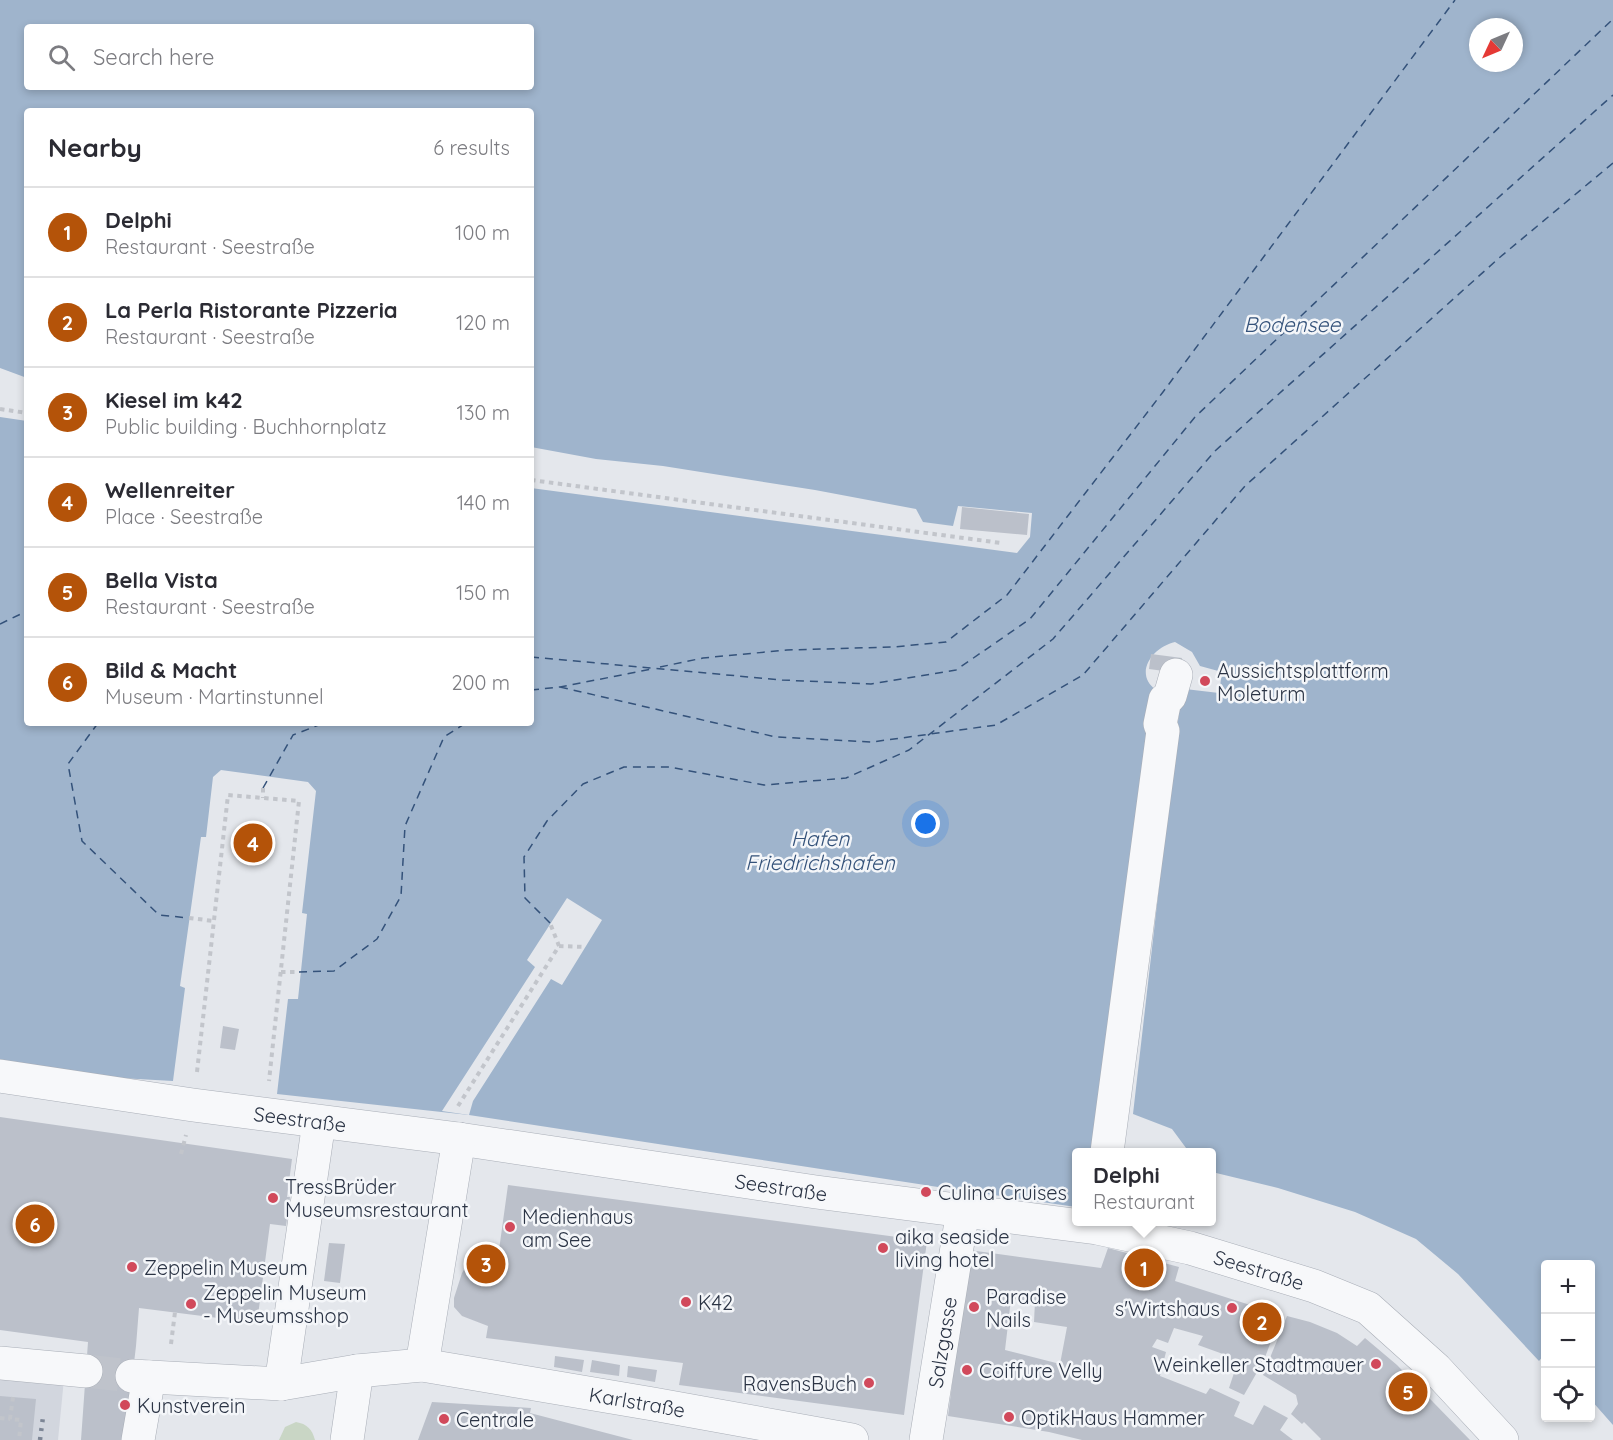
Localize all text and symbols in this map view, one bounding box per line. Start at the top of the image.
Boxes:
north arrow [1469,18,1523,72]
search box [24,24,534,90]
icon: search [45,41,78,74]
text: Search here [93,43,214,71]
text: Nearby [48,131,142,164]
text: 6 results [433,135,510,160]
text: Delphi [105,206,172,234]
text: 1 [64,220,71,245]
text: 100 m [455,220,510,245]
text: Restaurant · Seestraße [105,234,315,259]
text: La Perla Ristorante Pizzeria [105,296,398,324]
text: 2 [62,310,73,335]
text: 120 m [456,310,510,335]
water label: Bodensee [1244,311,1341,337]
text: Restaurant · Seestraße [105,324,315,349]
text: Kiesel im k42 [105,386,243,414]
text: 3 [62,400,73,425]
text: 130 m [457,400,510,425]
text: Public building · Buchhornplatz [105,414,386,439]
text: Wellenreiter [105,476,235,504]
text: 4 [62,490,73,515]
text: 140 m [457,490,510,515]
text: Place · Seestraße [105,504,263,529]
text: Bella Vista [105,566,218,594]
text: 5 [62,580,73,605]
text: 150 m [456,580,510,605]
text: Restaurant · Seestraße [105,594,315,619]
text: Bild & Macht [105,656,237,684]
place label: Aussichtsplattform Moleturm [1217,658,1389,706]
text: 6 [62,670,73,695]
text: 200 m [451,670,510,695]
marker: Aussichtsplattform Moleturm [1198,674,1212,688]
text: Museum · Martinstunnel [105,684,324,709]
your location [911,809,940,838]
pin: 4 [234,820,272,866]
water label: Hafen Friedrichshafen [745,825,896,875]
street label: Seestraße [252,1100,348,1137]
popup [1072,1148,1216,1226]
text: Delphi [1093,1161,1160,1189]
street label: Seestraße [733,1168,829,1206]
place label: TressBrüder Museumsrestaurant [285,1174,469,1222]
place label: Culina Cruises [938,1180,1067,1205]
marker: Culina Cruises [919,1185,933,1199]
text: Restaurant [1093,1189,1195,1214]
marker: TressBrüder Museumsrestaurant [266,1191,280,1205]
pin: 6 [15,1202,54,1246]
place label: Medienhaus am See [522,1204,633,1252]
marker: Medienhaus am See [503,1220,517,1234]
place label: aika seaside living hotel [895,1224,1010,1272]
marker: aika seaside living hotel [876,1241,890,1255]
pin: 3 [466,1242,506,1286]
street label: Seestraße [1211,1244,1307,1295]
pin: 1 [1124,1246,1164,1290]
place label: Zeppelin Museum [144,1255,308,1280]
marker: Zeppelin Museum [125,1260,139,1274]
map controls [1541,1260,1595,1422]
button: + [1541,1260,1595,1314]
place label: Zeppelin Museum - Museumsshop [203,1280,367,1328]
place label: Paradise Nails [986,1284,1067,1332]
place label: K42 [698,1290,733,1315]
marker: K42 [679,1295,693,1309]
street label: Salzgasse [922,1295,961,1390]
place label: s'Wirtshaus [1115,1296,1220,1321]
marker: Zeppelin Museum - Museumsshop [184,1297,198,1311]
marker: Paradise Nails [967,1300,981,1314]
pin: 2 [1242,1300,1282,1344]
marker: s'Wirtshaus [1225,1301,1239,1315]
button: − [1541,1314,1595,1368]
place label: Weinkeller Stadtmauer [1153,1352,1364,1377]
marker: Weinkeller Stadtmauer [1369,1357,1383,1371]
place label: Coiffure Velly [979,1358,1103,1383]
marker: Coiffure Velly [960,1363,974,1377]
button: locate [1541,1368,1595,1422]
pin: 5 [1388,1370,1428,1414]
place label: RavensBuch [743,1371,857,1396]
marker: RavensBuch [862,1376,876,1390]
street label: Karlstraße [587,1381,687,1422]
place label: Kunstverein [137,1393,246,1418]
marker: Kunstverein [118,1398,132,1412]
place label: OptikHaus Hammer [1021,1405,1205,1430]
place label: Centrale [456,1407,534,1432]
marker: OptikHaus Hammer [1002,1410,1016,1424]
marker: Centrale [437,1412,451,1426]

